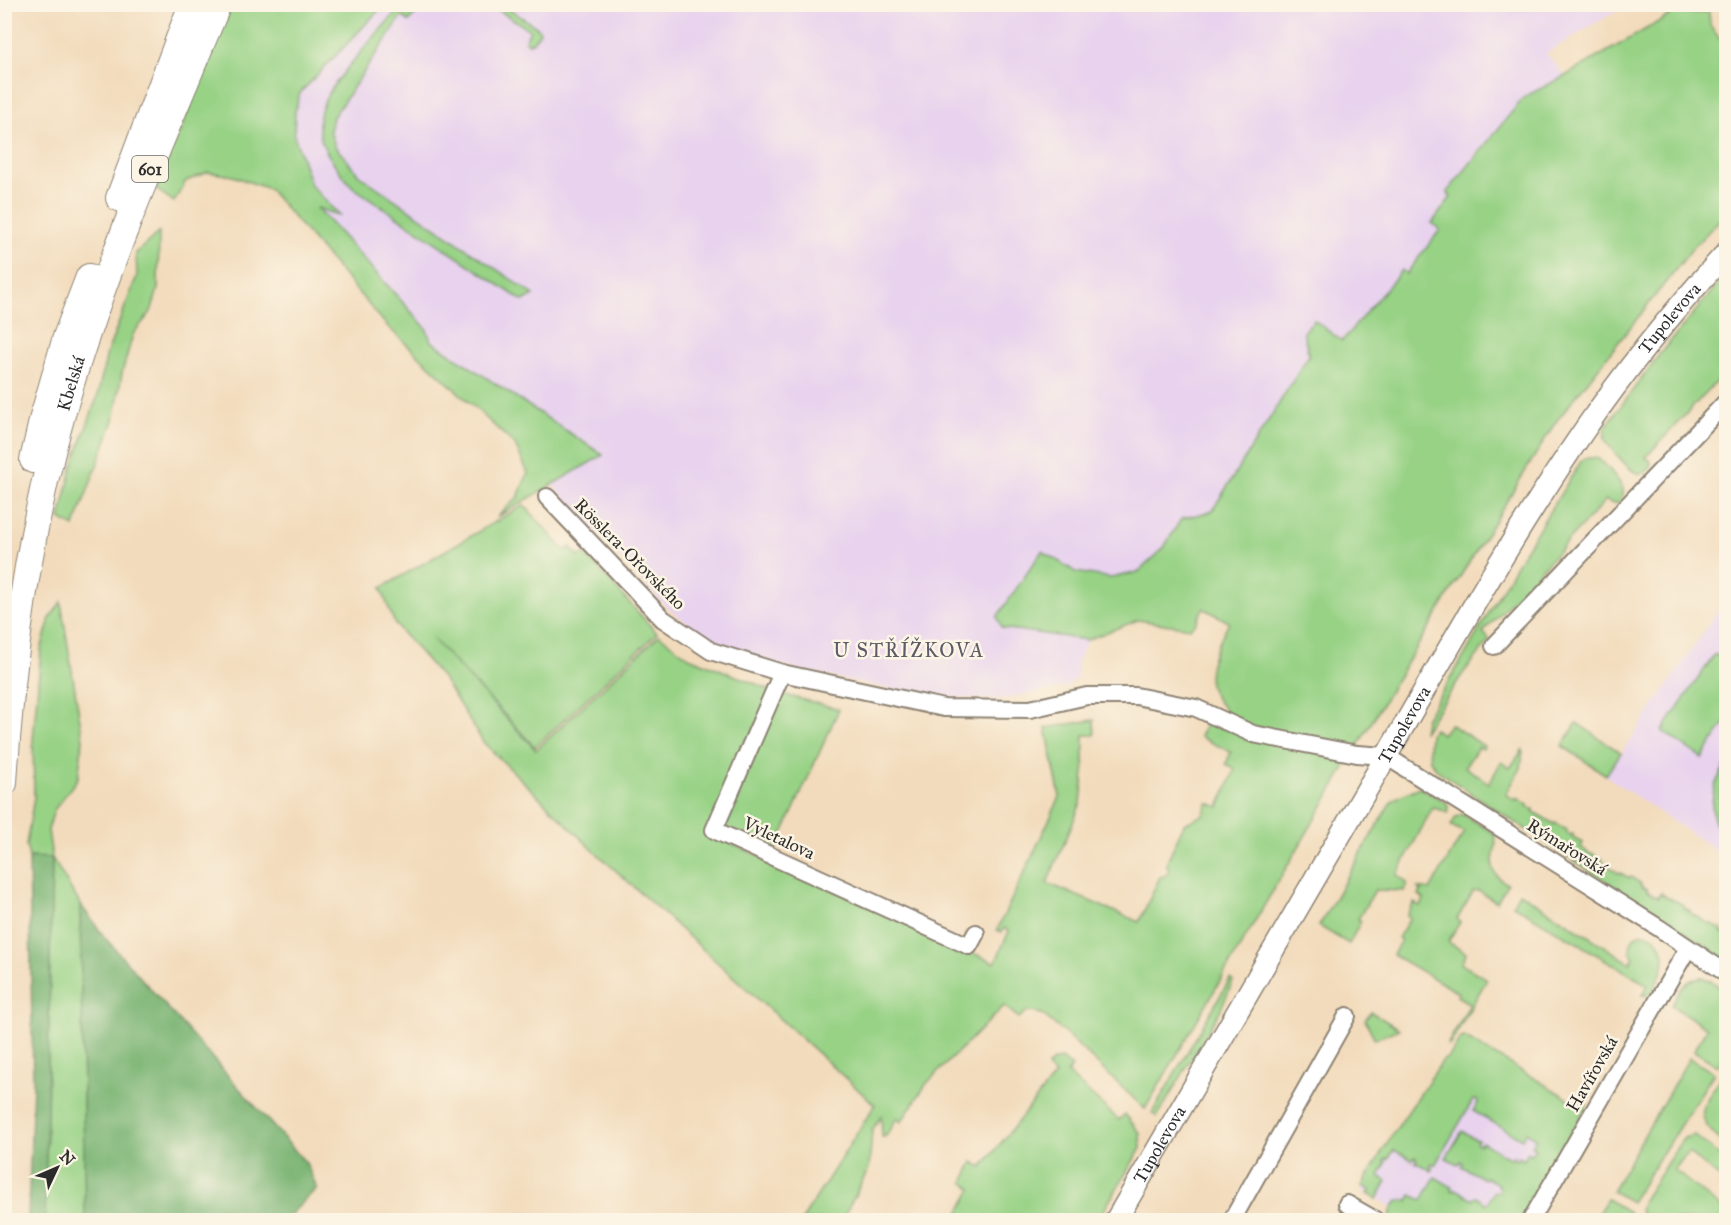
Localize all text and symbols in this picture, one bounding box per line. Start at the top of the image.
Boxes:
road number: 601 [132,156,168,182]
street label: Tupolevova [1634,278,1706,358]
street label: Kbelská [52,353,90,414]
street label: Rösslera-Ořovského [570,494,690,614]
district label: U STŘÍŽKOVA [833,636,985,662]
street label: Tupolevova [1373,682,1436,768]
street label: Vyletalova [739,811,819,864]
street label: Rýmařovská [1523,814,1611,880]
street label: Havířovská [1562,1032,1623,1116]
street label: Tupolevova [1129,1102,1191,1187]
north arrow [27,1138,87,1198]
text: N [56,1146,79,1170]

